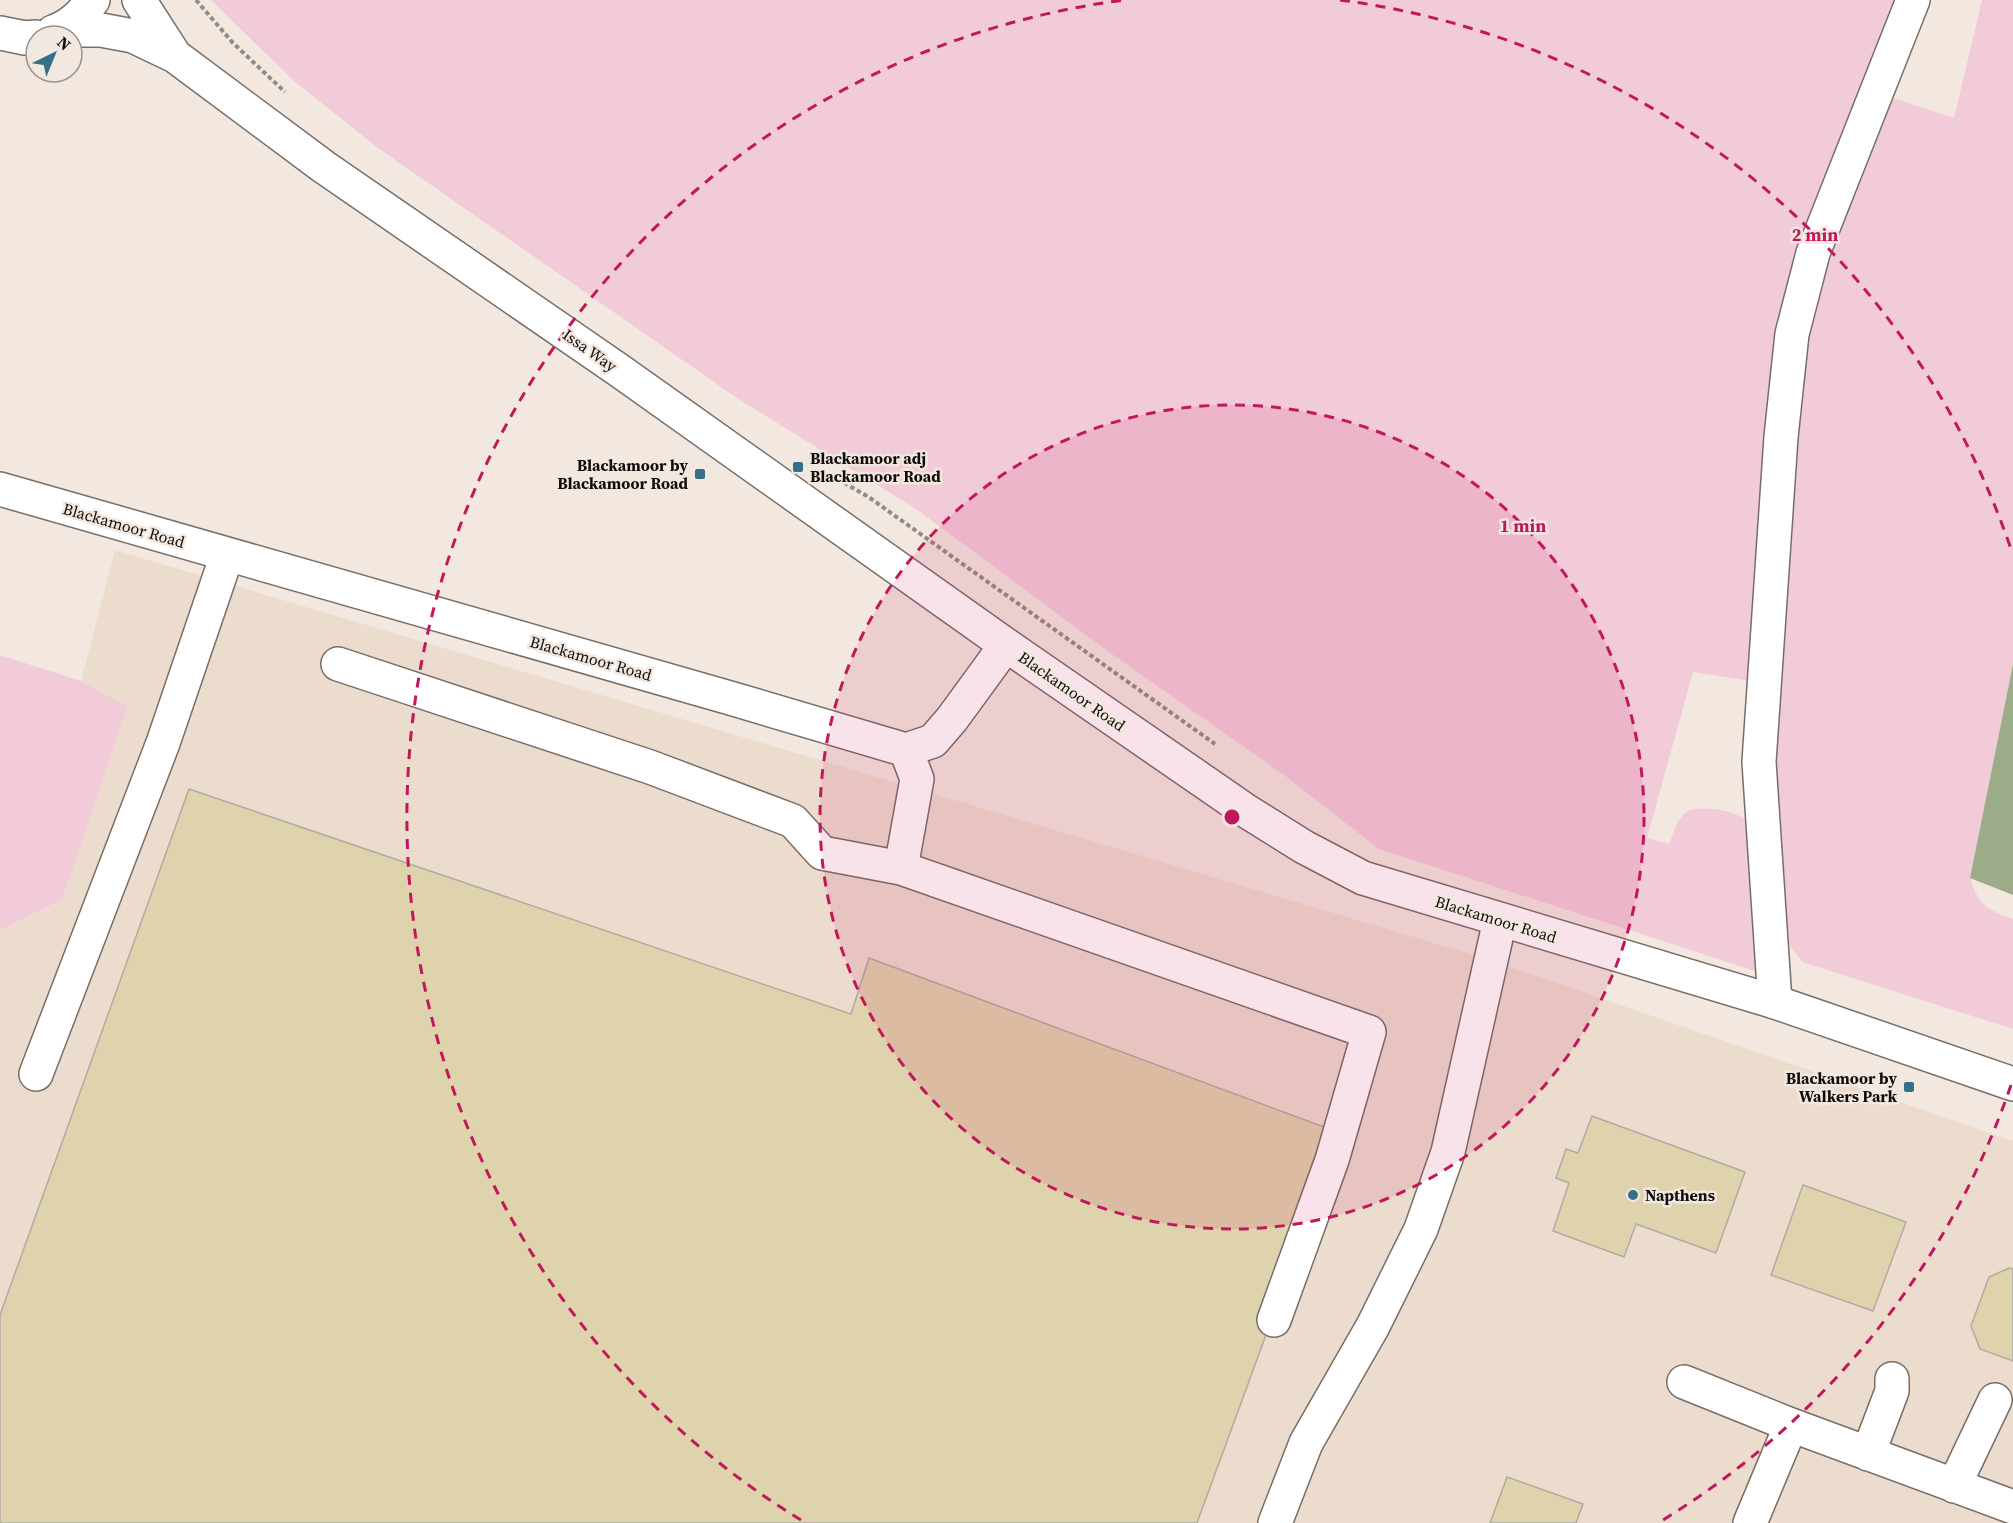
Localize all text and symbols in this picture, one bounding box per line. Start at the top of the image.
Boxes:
north arrow [24,24,84,84]
text: N [52,31,76,55]
text: 2 min [1792,222,1838,247]
street label: Issa Way [559,323,622,377]
place label: Blackamoor adj Blackamoor Road [810,447,941,487]
place label: Blackamoor by Blackamoor Road [557,454,688,494]
marker: Blackamoor adj Blackamoor Road [791,460,805,474]
marker: Blackamoor by Blackamoor Road [693,467,707,481]
street label: Blackamoor Road [60,497,188,553]
text: 1 min [1500,513,1546,538]
street label: Blackamoor Road [527,630,655,686]
street label: Blackamoor Road [1014,646,1130,736]
centre of rings [1222,807,1242,827]
street label: Blackamoor Road [1433,890,1559,948]
place label: Blackamoor by Walkers Park [1786,1067,1897,1107]
marker: Blackamoor by Walkers Park [1902,1080,1916,1094]
place label: Napthens [1645,1184,1715,1206]
marker: Napthens [1626,1188,1640,1202]

